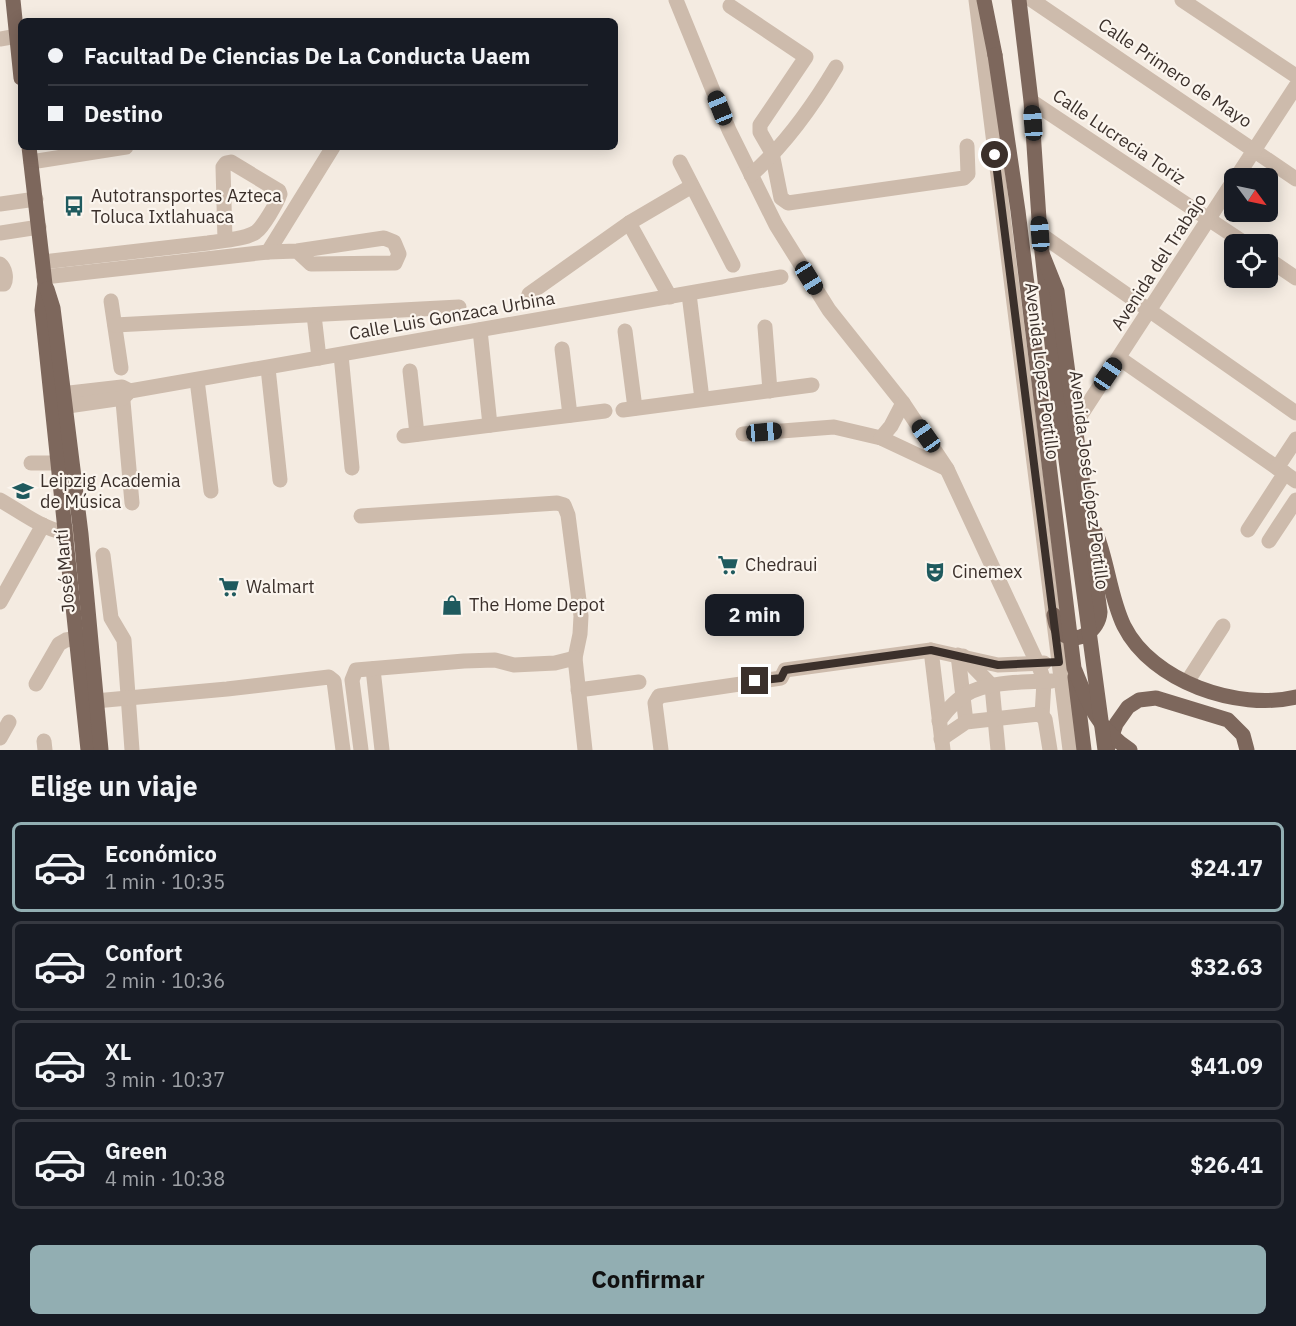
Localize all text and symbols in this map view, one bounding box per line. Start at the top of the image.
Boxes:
street label: Calle Primero de Mayo [1094,13,1257,133]
text: Facultad De Ciencias De La Conducta Uaem [84,41,531,70]
street label: Calle Lucrecia Toriz [1049,84,1190,190]
car [705,88,735,128]
text: Destino [84,99,163,128]
car [1023,104,1043,142]
route start [981,141,1008,168]
north arrow [1224,168,1278,222]
map controls [1224,168,1278,288]
place label: Autotransportes Azteca Toluca Ixtlahuaca [91,184,282,228]
street label: Avenida del Trabajo [1106,189,1211,334]
bus stop icon: Autotransportes Azteca Toluca Ixtlahuaca [62,194,86,218]
car [1030,215,1050,253]
button: locate [1224,234,1278,288]
car [792,258,826,298]
street label: Avenida López Portillo [1020,281,1065,461]
street label: Calle Luis Gonzaca Urbina [347,286,557,345]
car [1090,354,1126,394]
street label: Avenida José López Portillo [1065,369,1114,591]
car [908,416,944,456]
car [745,421,783,443]
place label: Leipzig Academia de Música [40,469,181,513]
school or university icon: Leipzig Academia de Música [11,479,35,503]
street label: José Martí [49,528,80,614]
supermarket icon: Chedraui [716,553,740,577]
place label: Chedraui [745,553,818,576]
theatre icon: Cinemex [923,560,947,584]
place label: Cinemex [952,560,1022,583]
supermarket icon: Walmart [217,575,241,599]
place label: Walmart [246,575,315,598]
shop icon: The Home Depot [440,593,464,617]
place label: The Home Depot [469,593,605,616]
callout: 2 min [706,594,804,636]
text: 2 min [728,601,781,628]
route end [741,667,768,694]
text: Elige un viaje [30,768,198,803]
text: Económico [105,839,217,868]
icon: car [33,840,87,894]
text: $24.17 [1190,853,1263,882]
text: 1 min · 10:35 [105,868,225,895]
text: Confort [105,938,183,967]
icon: car [33,939,87,993]
text: $32.63 [1190,952,1263,981]
text: 2 min · 10:36 [105,967,225,994]
text: XL [105,1037,131,1066]
icon: car [33,1038,87,1092]
text: $41.09 [1190,1051,1263,1080]
text: 3 min · 10:37 [105,1066,225,1093]
text: Green [105,1136,167,1165]
icon: car [33,1137,87,1191]
text: $26.41 [1190,1150,1263,1179]
text: 4 min · 10:38 [105,1165,225,1192]
button: Confirmar [30,1245,1266,1314]

